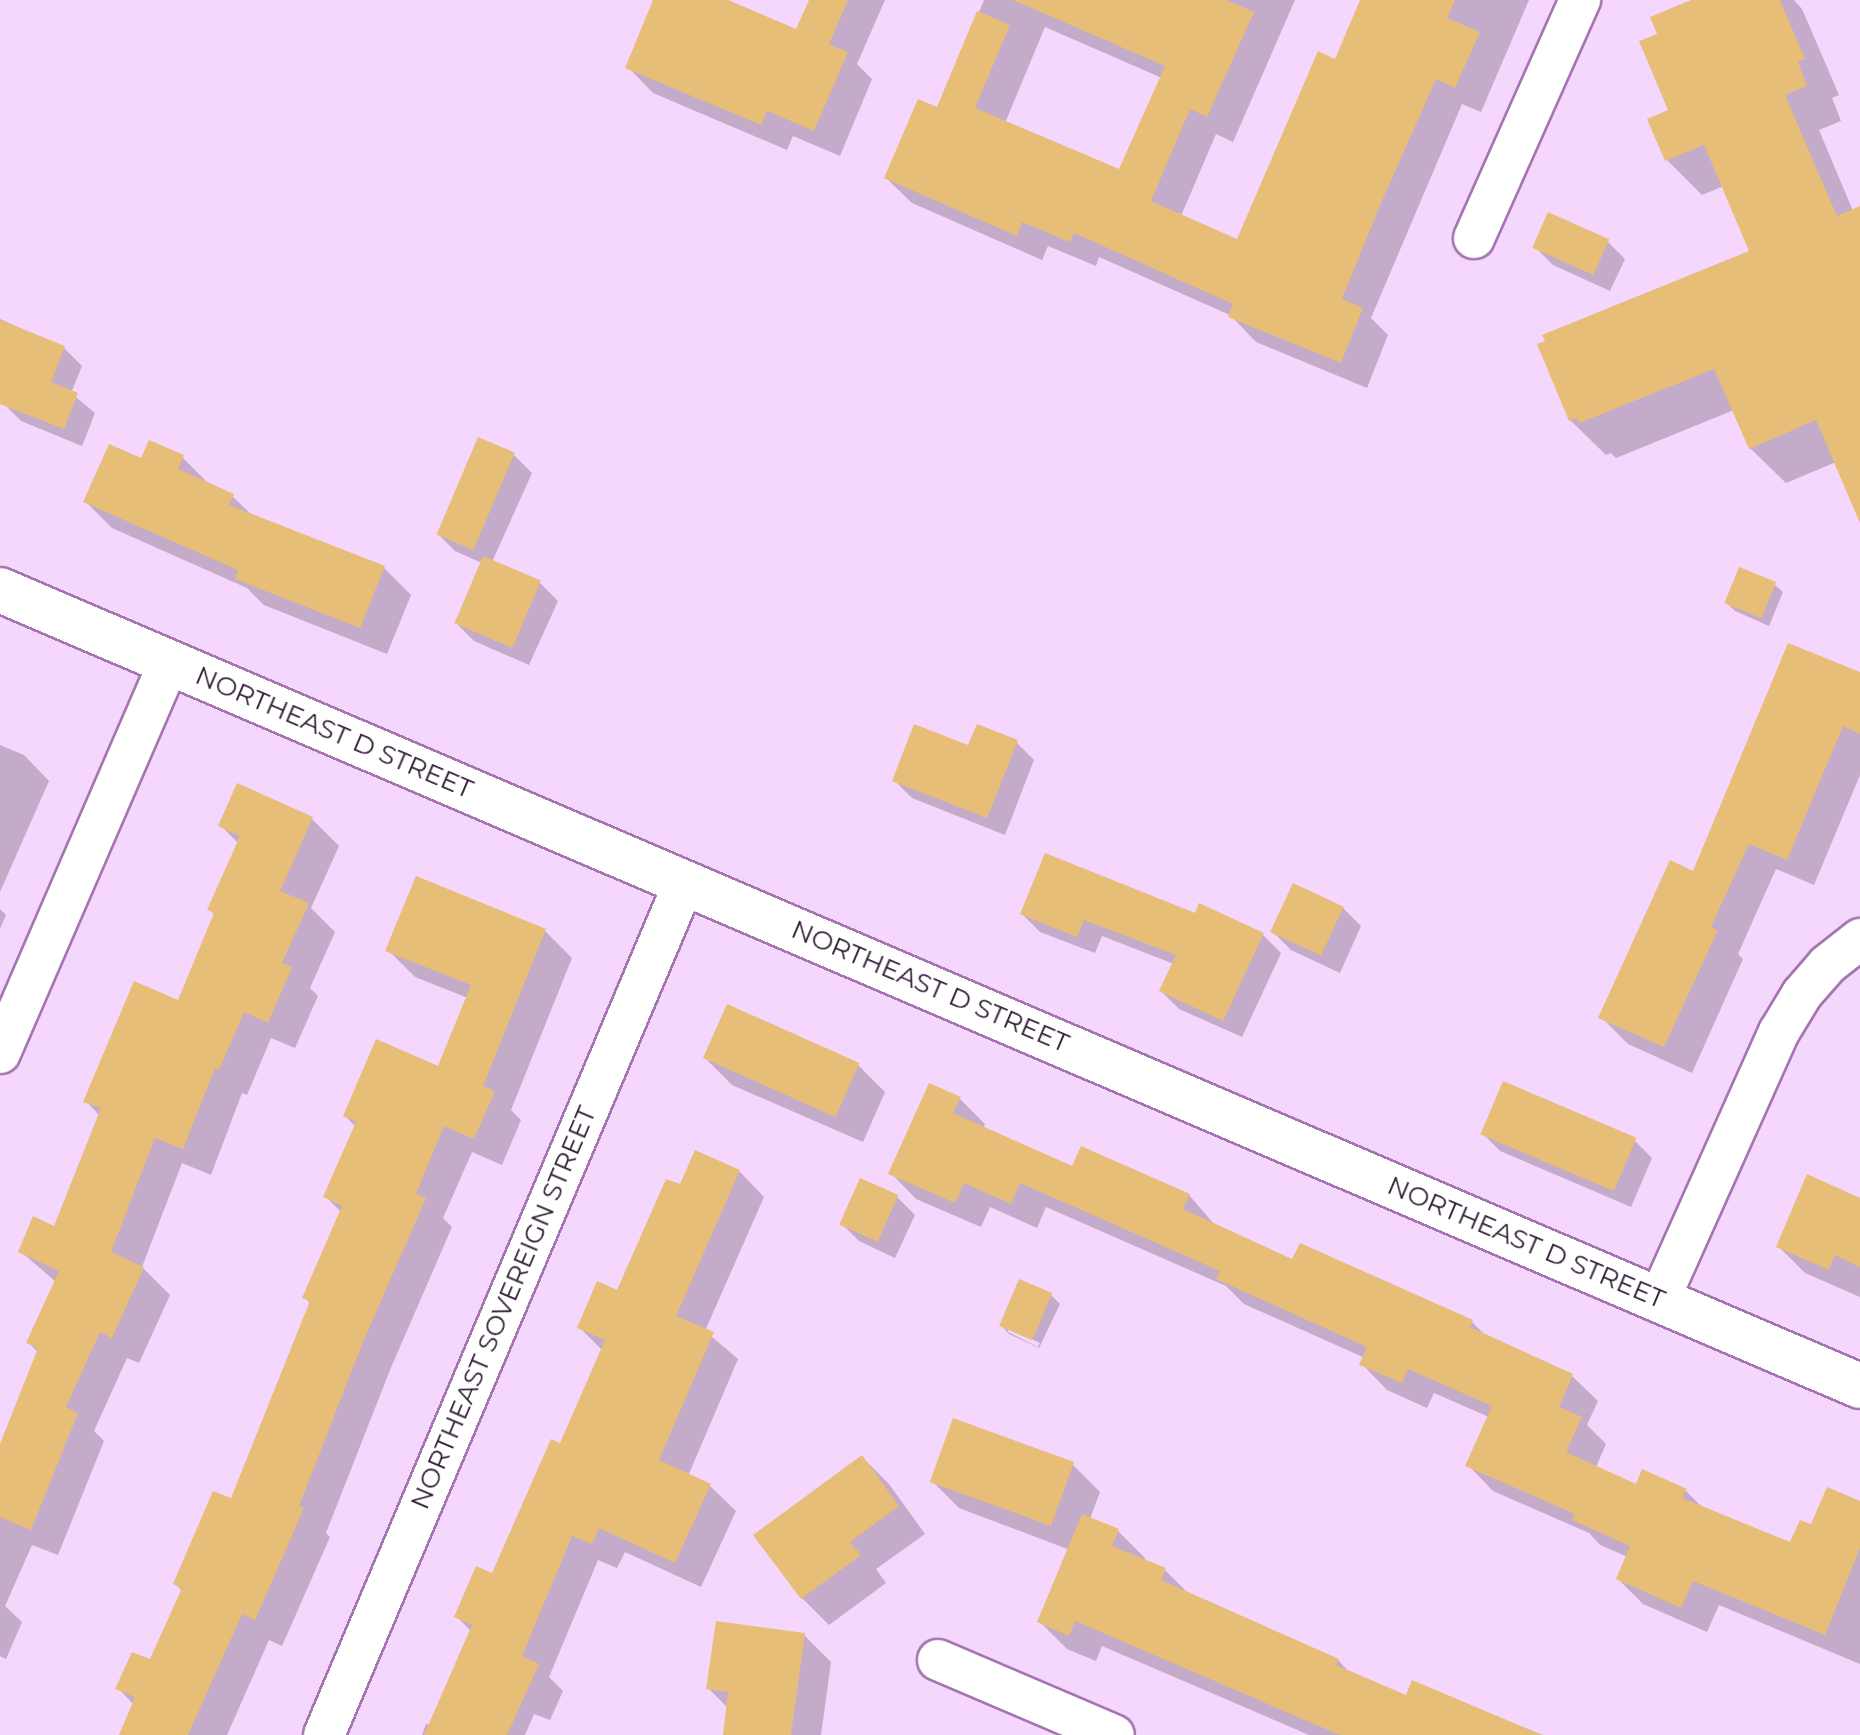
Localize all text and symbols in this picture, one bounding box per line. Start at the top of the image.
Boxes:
street label: NORTHEAST D STREET [191,660,477,806]
street label: NORTHEAST D STREET [787,914,1073,1060]
street label: NORTHEAST SOVEREIGN STREET [405,1102,603,1514]
street label: NORTHEAST D STREET [1383,1170,1669,1316]

